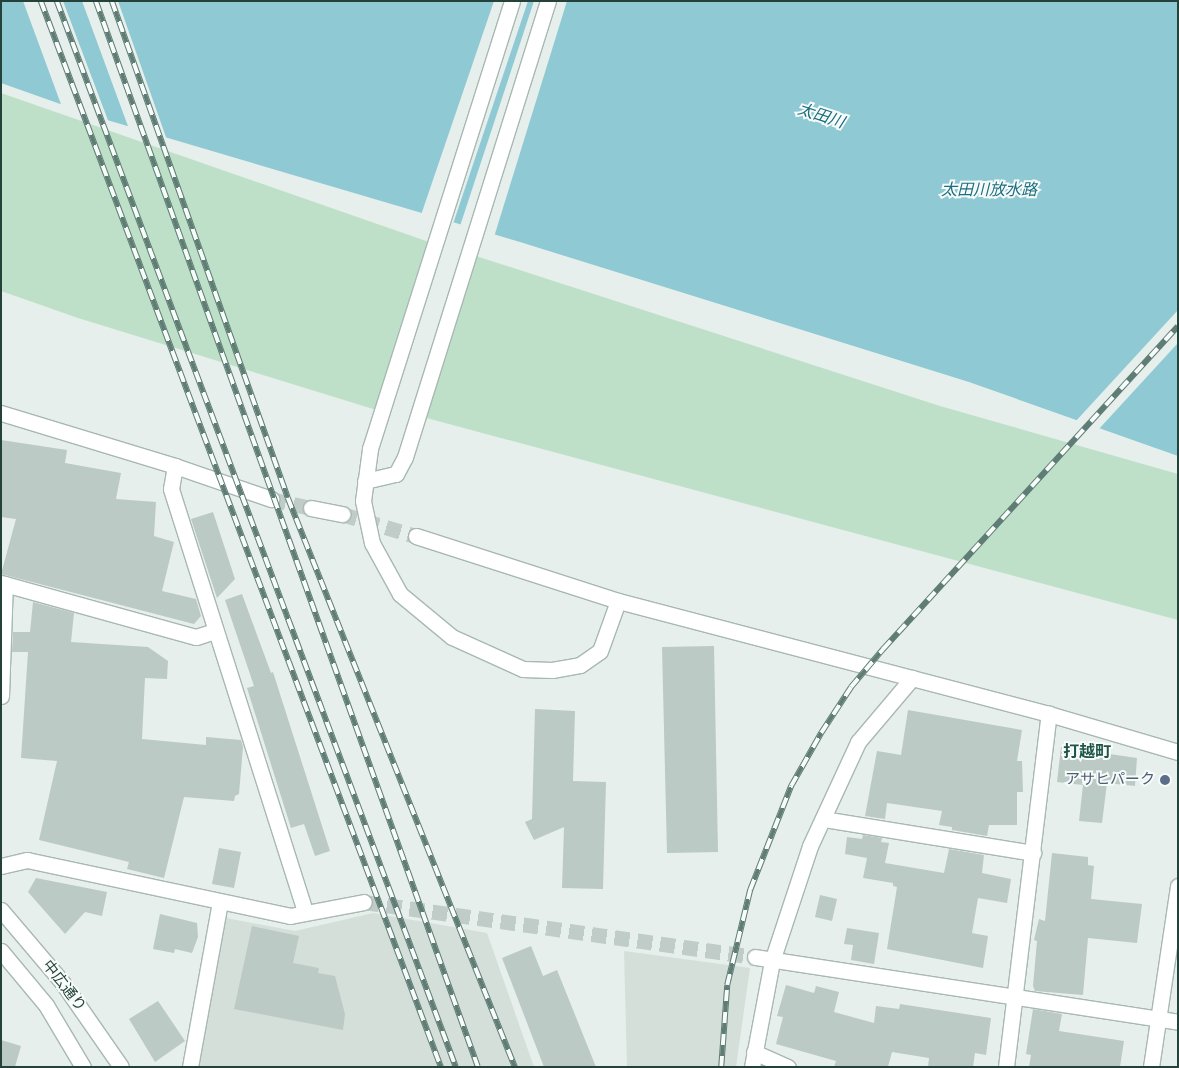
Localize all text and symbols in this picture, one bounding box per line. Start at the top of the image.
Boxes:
water label: 太田川 [795,99,847,133]
water label: 太田川放水路 [941,180,1037,200]
district label: 打越町 [1063,742,1111,762]
place label: アサヒパーク [1065,771,1155,789]
marker: アサヒパーク [1159,774,1171,786]
street label: 中広通り [38,957,90,1015]

